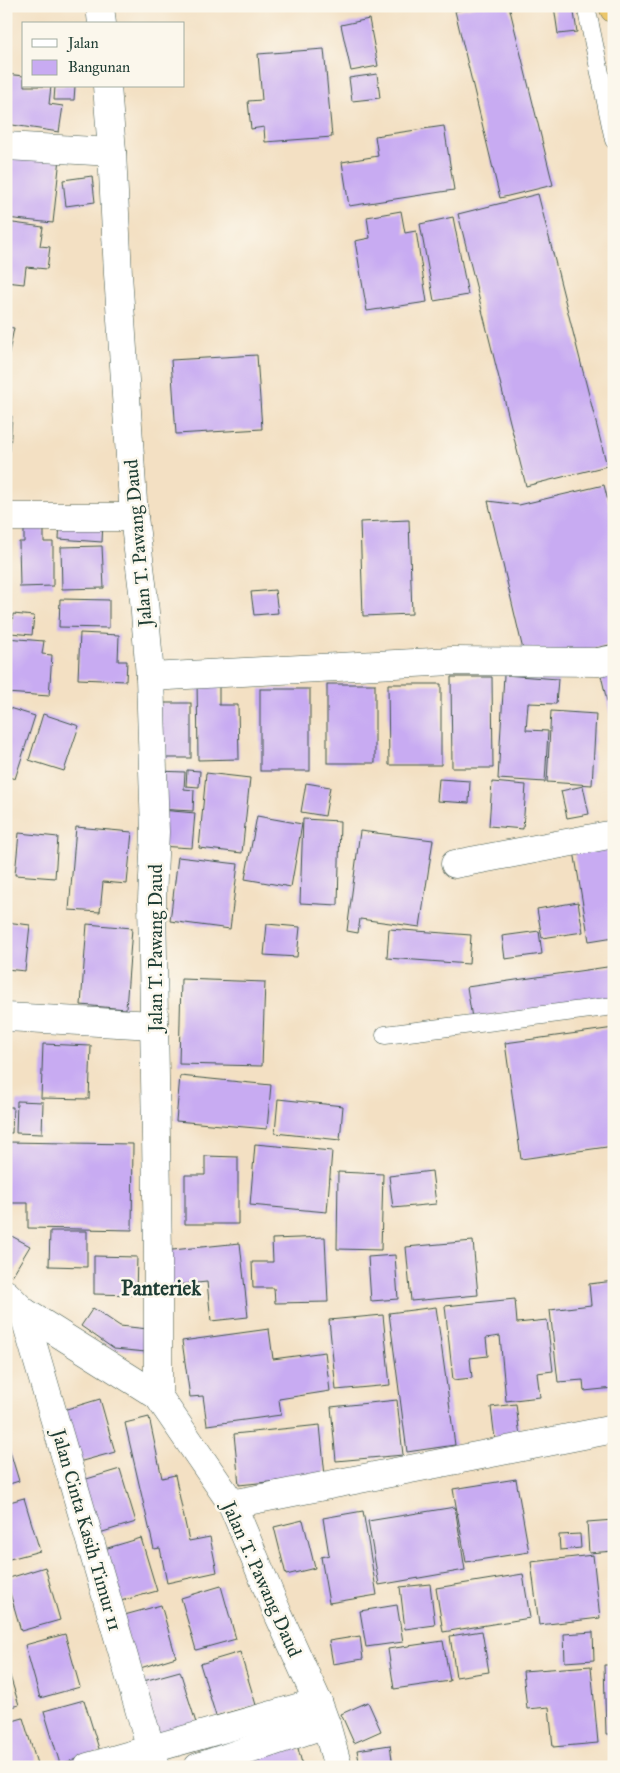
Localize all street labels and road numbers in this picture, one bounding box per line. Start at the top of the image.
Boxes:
street label: Jalan T. Pawang Daud [119,458,158,630]
street label: Jalan T. Pawang Daud [144,864,168,1034]
street label: Jalan Cinta Kasih Timur 11 [46,1425,127,1634]
street label: Jalan T. Pawang Daud [216,1496,307,1661]

